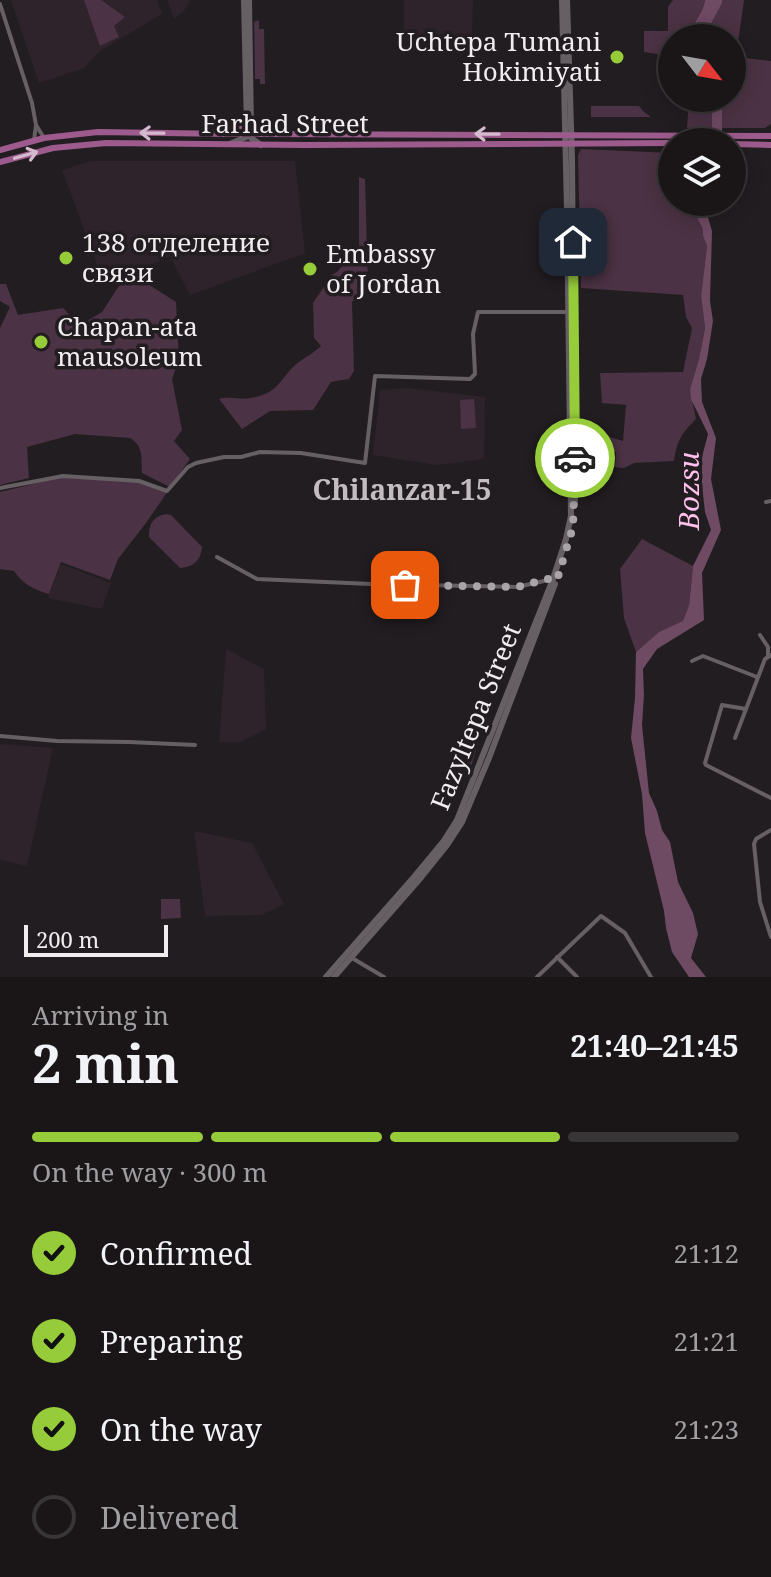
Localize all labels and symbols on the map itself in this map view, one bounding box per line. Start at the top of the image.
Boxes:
place label: Uchtepa Tumani Hokimiyati [396,23,601,89]
north arrow [658,24,746,112]
marker: Uchtepa Tumani Hokimiyati [608,48,626,66]
street label: Farhad Street [201,105,369,141]
one-way arrow [139,125,166,140]
one-way arrow [474,127,501,142]
one-way arrow [13,146,39,161]
pin [539,208,607,276]
place label: 138 отделение связи [82,224,270,290]
place label: Embassy of Jordan [326,235,441,301]
marker: 138 отделение связи [57,249,75,267]
marker: Embassy of Jordan [301,260,319,278]
place label: Chapan-ata mausoleum [57,308,203,374]
marker: Chapan-ata mausoleum [32,333,50,351]
courier [535,418,615,498]
water label: Bozsu [669,452,707,531]
district label: Chilanzar-15 [312,470,492,508]
pin [371,551,439,619]
street label: Fazyltepa Street [421,618,529,815]
scale bar [24,921,168,957]

